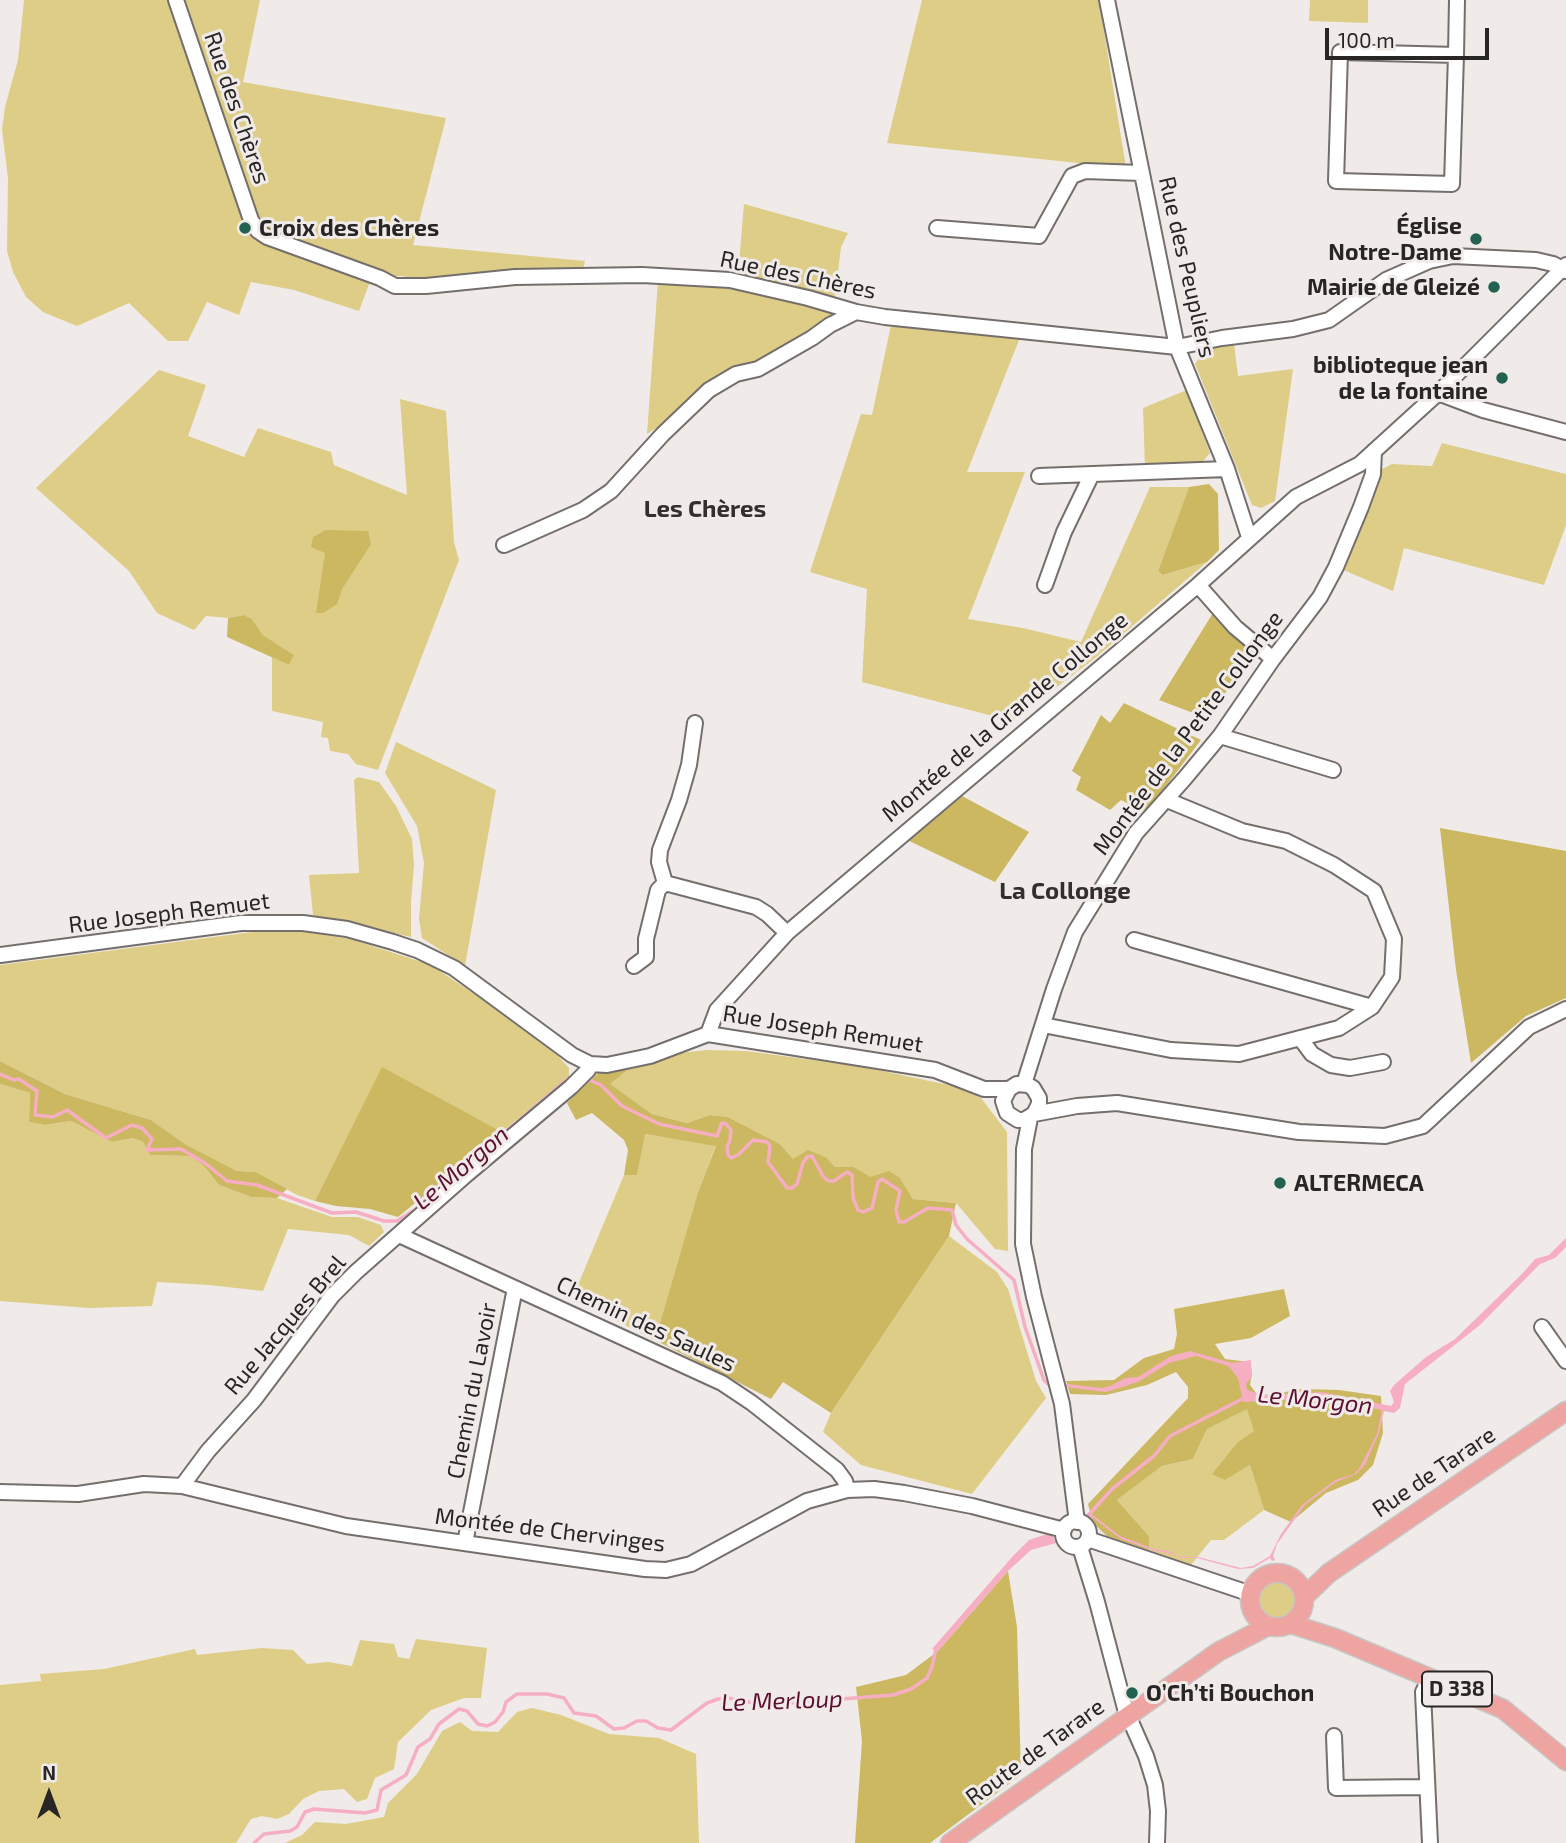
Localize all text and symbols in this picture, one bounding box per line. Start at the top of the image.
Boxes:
scale bar [1328,14,1492,58]
text: 100 m [1338,27,1395,52]
street label: Rue des Chères [198,28,276,188]
street label: Rue des Peupliers [1153,174,1221,360]
place label: Église Notre-Dame [1328,212,1462,266]
place label: Croix des Chères [259,214,439,242]
marker: Croix des Chères [237,220,253,236]
marker: Église Notre-Dame [1468,231,1484,247]
street label: Rue des Chères [717,245,879,305]
place label: Mairie de Gleizé [1307,273,1480,301]
marker: Mairie de Gleizé [1486,279,1502,295]
place label: biblioteque jean de la fontaine [1313,351,1488,405]
marker: biblioteque jean de la fontaine [1494,370,1510,386]
district label: Les Chères [644,495,766,523]
street label: Montée de la Grande Collonge [877,606,1133,828]
street label: Montée de la Petite Collonge [1087,606,1289,860]
district label: La Collonge [999,877,1131,905]
street label: Rue Joseph Remuet [67,887,271,939]
street label: Rue Joseph Remuet [721,1000,925,1058]
water label: Le Morgon [408,1120,514,1216]
place label: ALTERMECA [1294,1169,1424,1197]
marker: ALTERMECA [1272,1175,1288,1191]
street label: Rue Jacques Brel [218,1249,352,1401]
street label: Chemin des Saules [552,1270,740,1378]
street label: Chemin du Lavoir [441,1300,503,1482]
water label: Le Morgon [1256,1380,1374,1420]
street label: Rue de Tarare [1367,1421,1501,1523]
street label: Montée de Chervinges [433,1502,667,1558]
road number: D 338 [1422,1672,1492,1706]
place label: O’Ch’ti Bouchon [1146,1679,1314,1707]
water label: Le Merloup [721,1684,843,1718]
marker: O’Ch’ti Bouchon [1124,1685,1140,1701]
street label: Route de Tarare [960,1693,1110,1811]
north arrow [14,1759,84,1829]
text: N [42,1761,56,1784]

